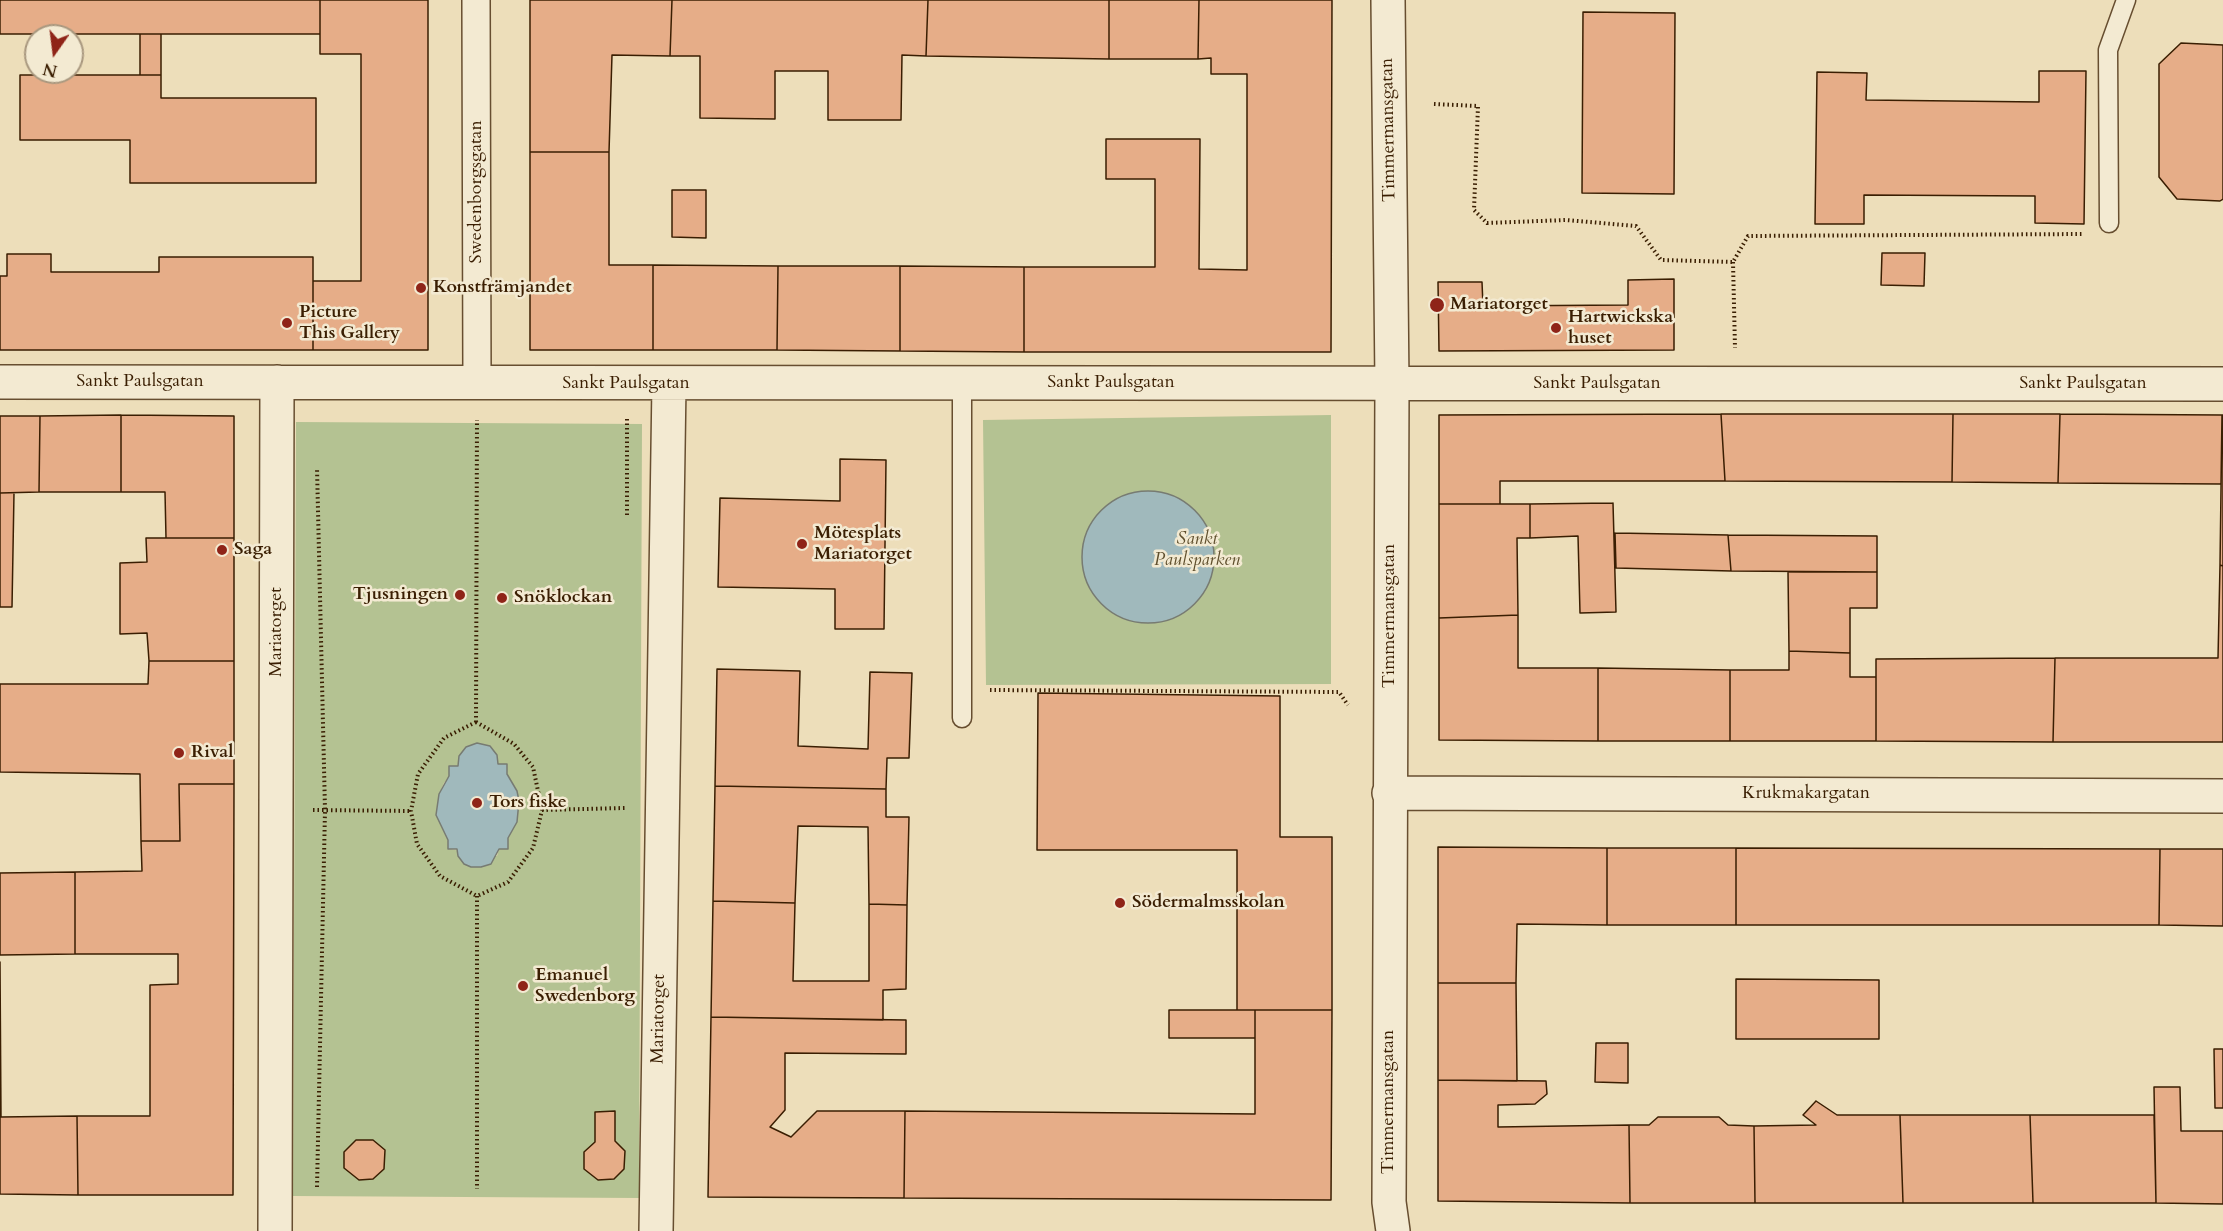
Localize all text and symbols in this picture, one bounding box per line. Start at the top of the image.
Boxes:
north arrow [24,24,84,84]
text: N [41,57,60,82]
street label: Timmermansgatan [1377,58,1401,202]
street label: Swedenborgsgatan [466,120,488,264]
place label: Konstfrämjandet [433,277,572,299]
marker: Konstfrämjandet [414,281,428,295]
place label: Mariatorget [1450,294,1548,316]
marker: Mariatorget [1428,296,1446,314]
place label: Picture This Gallery [299,302,400,344]
place label: Hartwickska huset [1568,307,1673,350]
marker: Picture This Gallery [280,316,294,330]
marker: Hartwickska huset [1549,321,1563,335]
street label: Sankt Paulsgatan [76,371,204,393]
street label: Sankt Paulsgatan [1047,372,1175,394]
street label: Sankt Paulsgatan [562,373,690,395]
street label: Sankt Paulsgatan [1533,373,1661,395]
street label: Sankt Paulsgatan [2019,373,2147,395]
place label: Mötesplats Mariatorget [814,523,912,566]
park label: Sankt Paulsparken [1154,529,1240,572]
marker: Mötesplats Mariatorget [795,537,809,551]
place label: Saga [234,539,272,561]
marker: Saga [215,543,229,557]
street label: Timmermansgatan [1379,544,1401,688]
place label: Tjusningen [353,584,448,606]
street label: Mariatorget [266,587,288,677]
place label: Snöklockan [514,587,612,609]
marker: Tjusningen [453,588,467,602]
marker: Snöklockan [495,591,509,605]
place label: Rival [191,742,233,764]
marker: Rival [172,746,186,760]
street label: Krukmakargatan [1742,783,1870,805]
place label: Tors fiske [489,792,567,814]
marker: Tors fiske [470,796,484,810]
place label: Södermalmsskolan [1132,892,1285,914]
marker: Södermalmsskolan [1113,896,1127,910]
place label: Emanuel Swedenborg [535,965,635,1008]
street label: Mariatorget [647,974,671,1064]
marker: Emanuel Swedenborg [516,979,530,993]
street label: Timmermansgatan [1378,1030,1400,1174]

